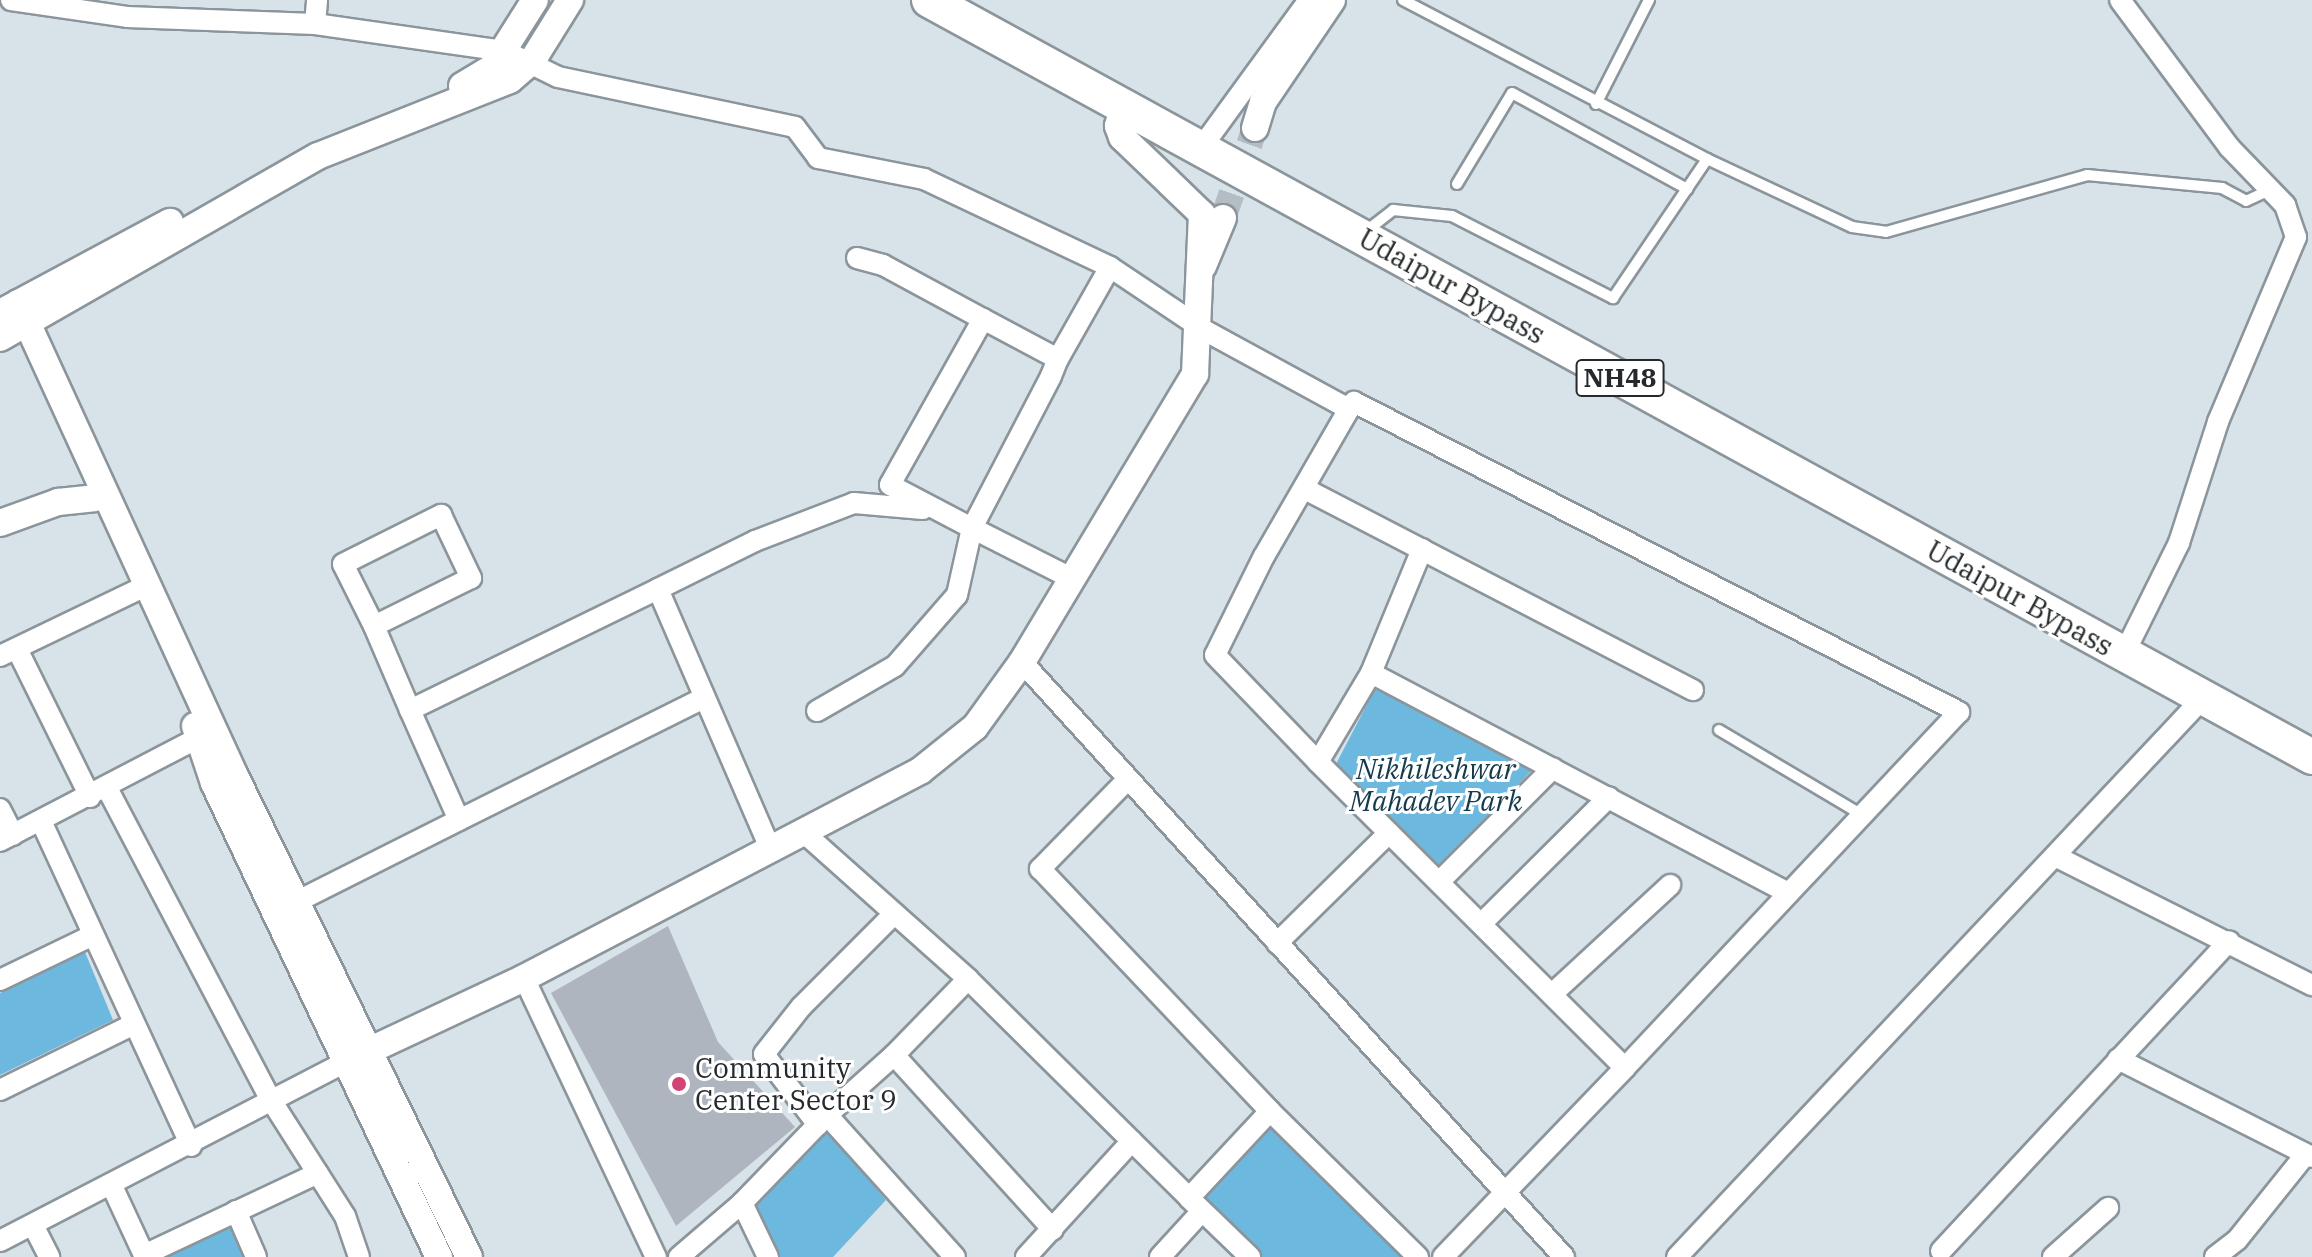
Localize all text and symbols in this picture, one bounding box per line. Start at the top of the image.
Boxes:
street label: Udaipur Bypass [1353,221,1551,351]
road number: NH48 [1574,356,1666,400]
street label: Udaipur Bypass [1921,533,2119,663]
park label: Nikhileshwar Mahadev Park [1350,752,1522,818]
place label: Community Center Sector 9 [695,1051,897,1117]
marker: Community Center Sector 9 [670,1075,688,1093]

